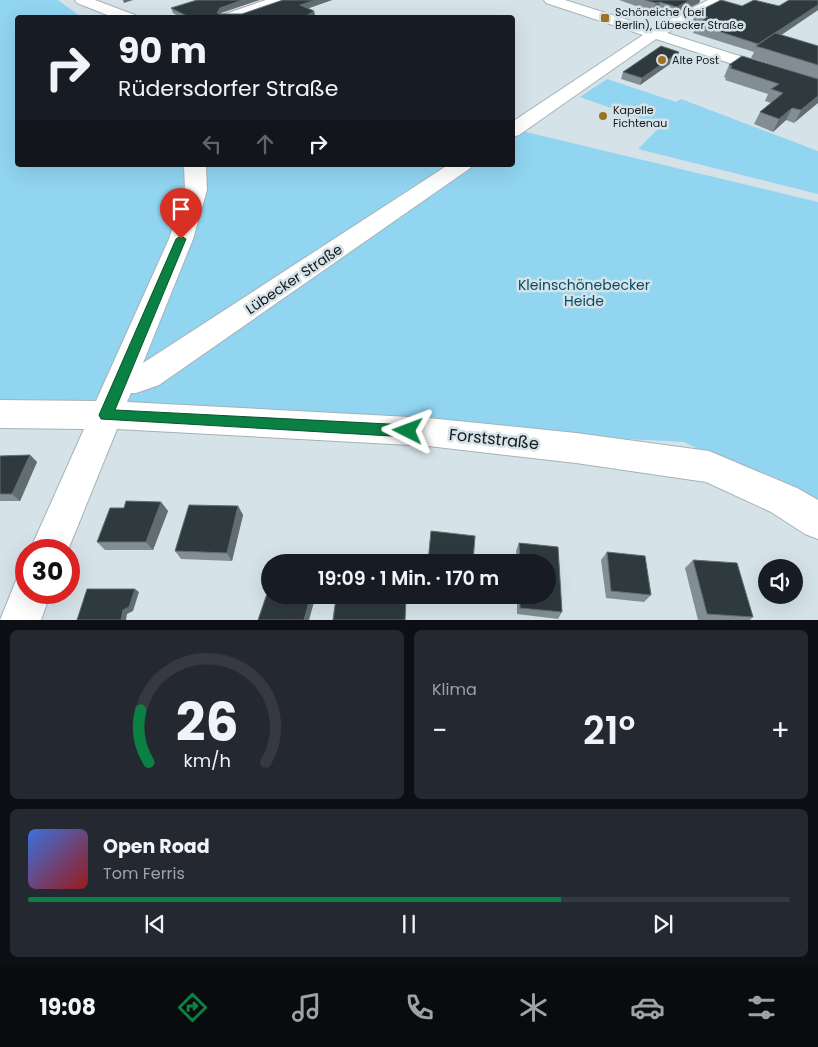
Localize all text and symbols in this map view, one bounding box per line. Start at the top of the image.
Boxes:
place label: Schöneiche (bei Berlin), Lübecker Straße [615,4,744,33]
marker: Schöneiche (bei Berlin), Lübecker Straße [599,12,611,24]
text: 90 m [118,26,207,75]
icon: right [35,35,100,100]
place label: Alte Post [672,52,719,68]
marker: Alte Post [656,54,668,66]
text: Rüdersdorfer Straße [118,73,338,104]
place label: Kapelle Fichtenau [613,102,667,131]
marker: Kapelle Fichtenau [597,110,609,122]
icon: left [198,130,226,158]
icon: ahead [251,130,279,158]
icon: right [304,130,332,158]
pin [160,188,202,239]
icon: arrive [167,195,195,223]
street label: Lübecker Straße [242,239,347,319]
park label: Kleinschönebecker Heide [518,275,650,311]
position arrow [381,404,433,456]
street label: Forststraße [448,423,540,455]
speed limit sign: 30 [15,539,80,604]
map controls [758,559,803,604]
button: sound [758,559,803,604]
text: 19:09 · 1 Min. · 170 m [318,565,499,592]
text: Klima [432,678,477,701]
text: 26 [176,686,238,759]
text: 21° [583,704,635,757]
text: − [432,711,447,750]
text: + [771,711,790,750]
text: km/h [183,748,231,773]
text: Open Road [103,833,210,860]
text: Tom Ferris [103,862,185,885]
icon: previous [141,910,169,938]
icon: pause [395,910,423,938]
icon: next [649,910,677,938]
icon: directions [175,990,210,1025]
icon: music [289,990,324,1025]
icon: phone [402,990,437,1025]
icon: climate [516,990,551,1025]
icon: car [630,990,665,1025]
icon: filters [744,990,779,1025]
text: 19:08 [39,992,96,1023]

